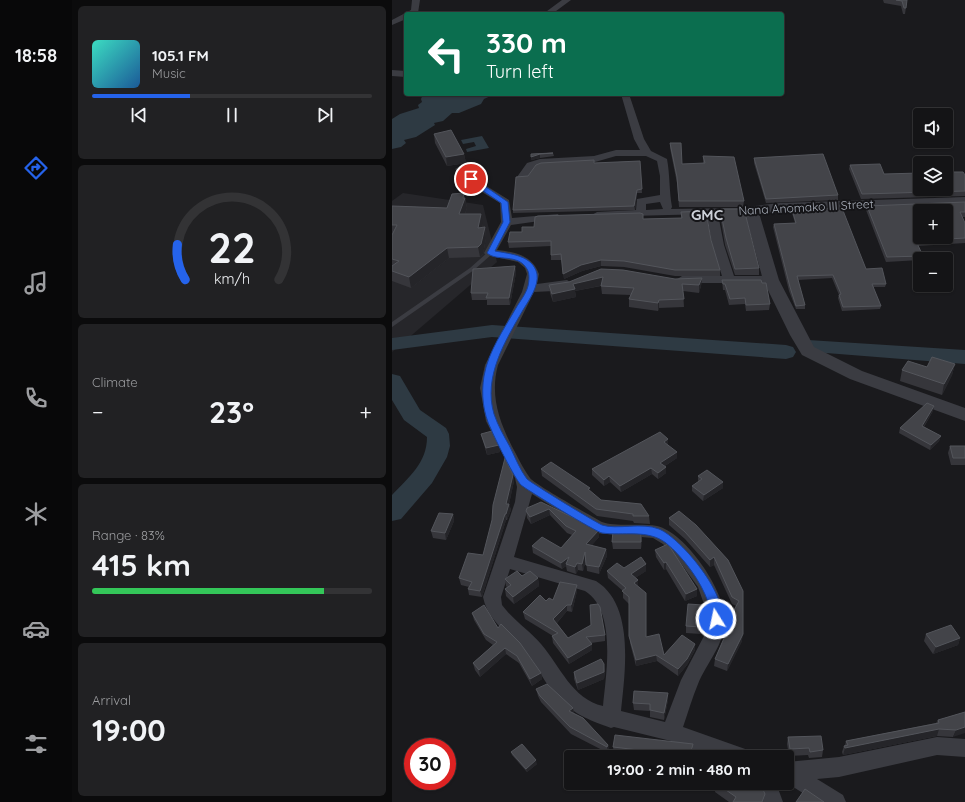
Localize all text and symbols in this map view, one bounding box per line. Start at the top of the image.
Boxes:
text: 330 m [486,25,567,60]
icon: left [420,28,472,80]
text: 18:58 [15,44,57,67]
text: 105.1 FM [152,46,209,65]
text: Turn left [486,60,554,83]
text: Music [152,65,186,81]
icon: previous [128,104,150,126]
icon: pause [221,104,243,126]
icon: next [314,104,336,126]
map controls [913,108,953,292]
button: sound [913,108,953,148]
icon: directions [22,154,50,182]
button: layers [913,156,953,196]
pin [454,162,488,196]
icon: arrive [460,168,482,190]
street label: Nana Anomako III Street [738,196,874,218]
button: + [913,204,953,244]
district label: GMC [691,205,724,224]
text: 22 [208,221,256,273]
button: − [913,252,953,292]
icon: music [22,269,50,297]
text: km/h [214,269,250,287]
text: Climate [92,374,138,390]
icon: phone [22,384,50,412]
text: 23° [209,393,254,431]
text: − [92,398,103,426]
text: + [360,398,372,426]
icon: climate [22,500,50,528]
text: Range · 83% [92,527,165,543]
text: 415 km [92,546,191,584]
position arrow [695,598,737,640]
icon: car [22,615,50,643]
text: Arrival [92,692,131,708]
text: 19:00 [92,711,166,749]
icon: filters [22,730,50,758]
speed limit sign: 30 [404,738,456,790]
text: 19:00 · 2 min · 480 m [607,760,751,779]

